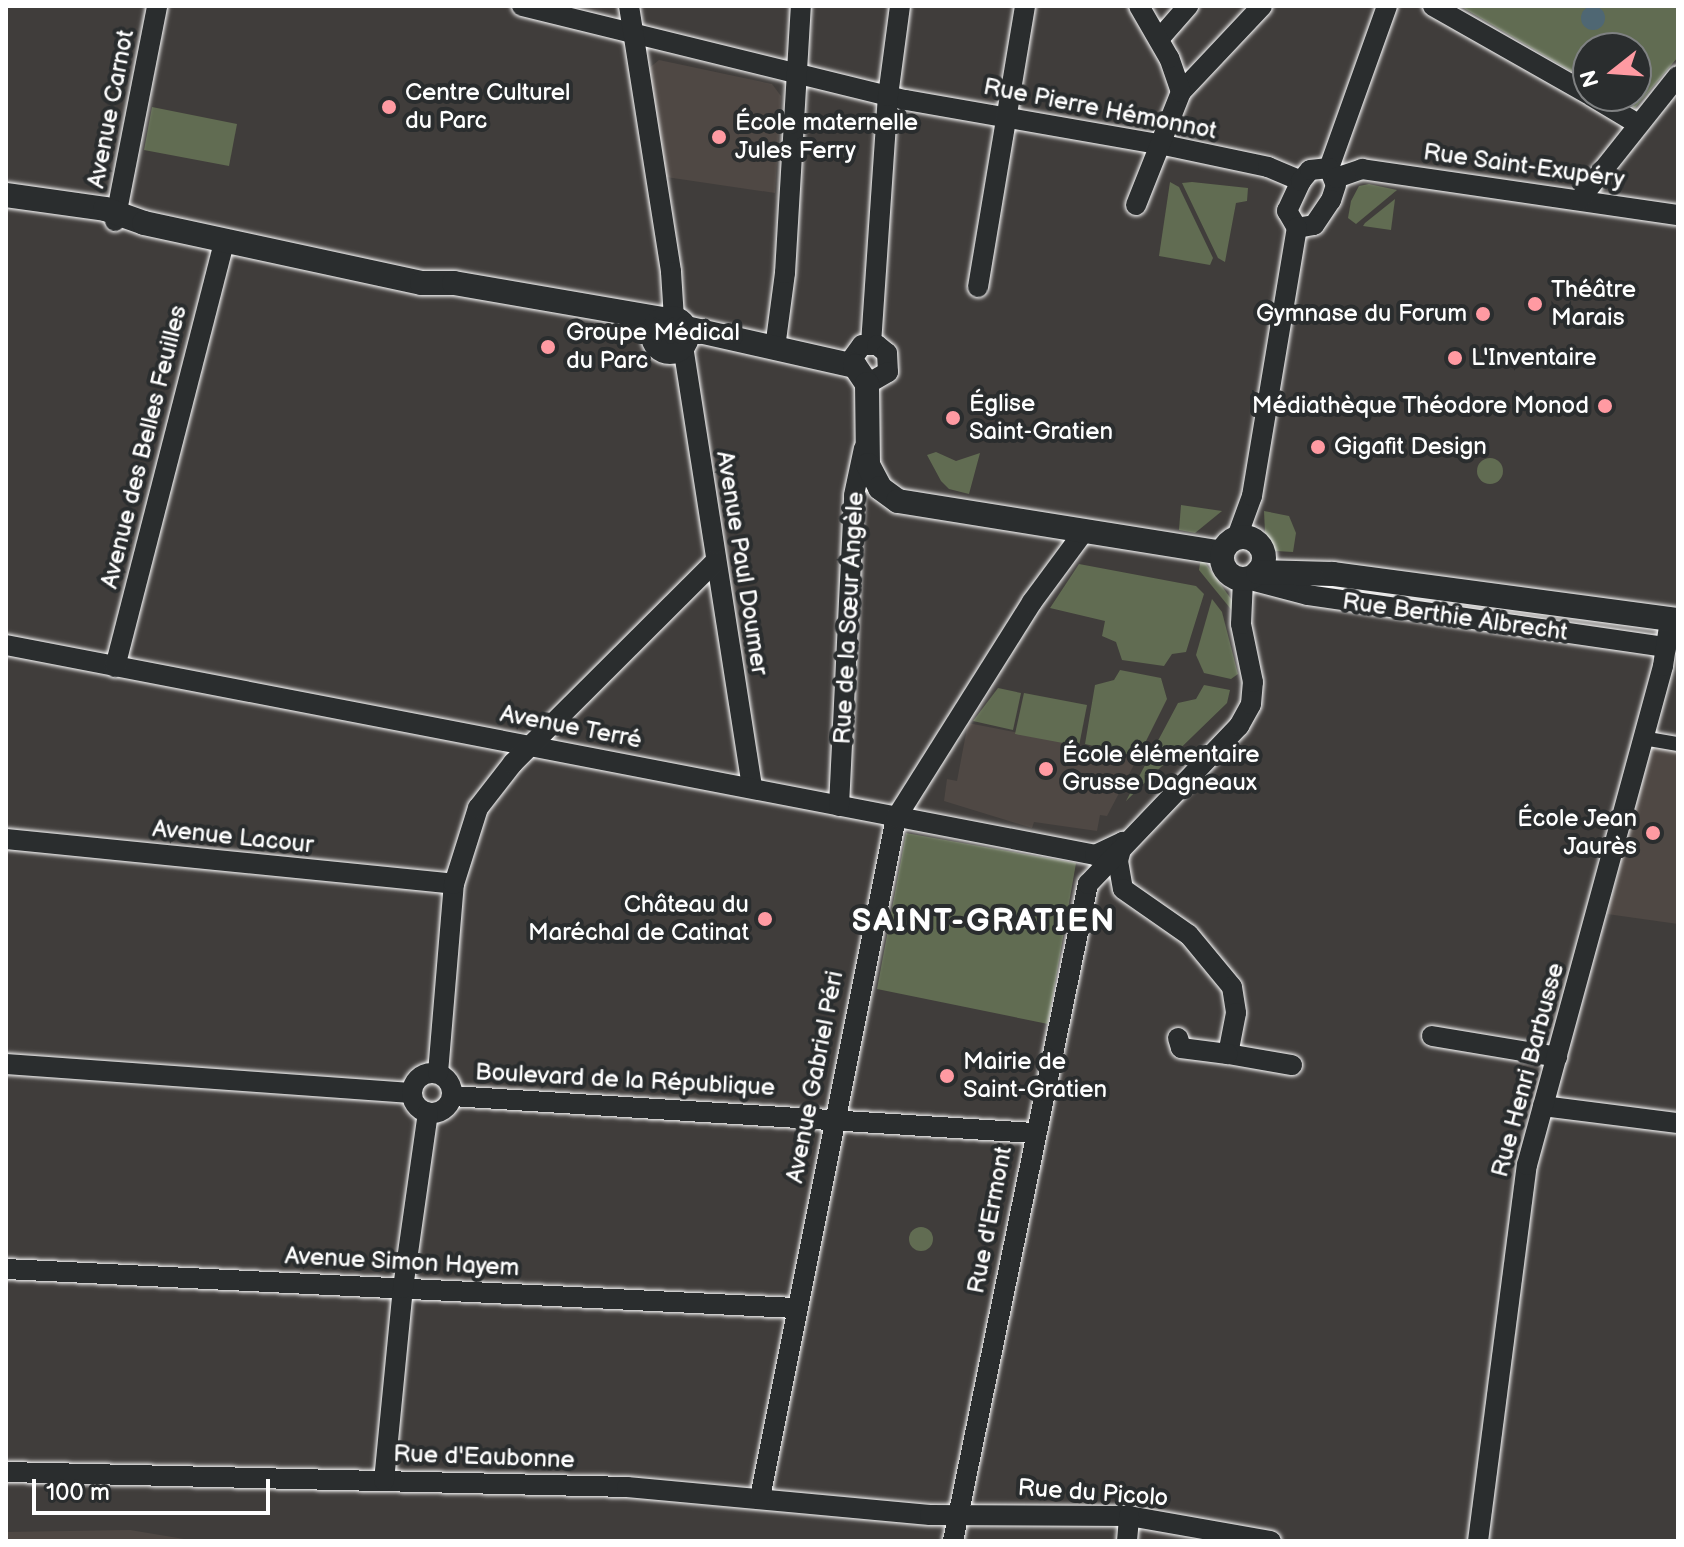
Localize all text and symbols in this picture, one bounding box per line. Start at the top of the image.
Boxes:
street label: Avenue Carnot [82,27,140,191]
north arrow [1572,32,1652,112]
text: N [1575,67,1606,90]
street label: Rue Pierre Hémonnot [981,72,1219,146]
place label: Centre Culturel du Parc [405,79,570,135]
marker: Centre Culturel du Parc [380,98,398,116]
place label: École maternelle Jules Ferry [735,109,918,165]
marker: École maternelle Jules Ferry [710,128,728,146]
street label: Rue Saint-Exupéry [1421,138,1627,194]
place label: Théâtre Marais [1551,276,1636,332]
marker: Théâtre Marais [1526,295,1544,313]
place label: Gymnase du Forum [1256,300,1467,328]
street label: Avenue des Belles Feuilles [95,303,193,591]
marker: Gymnase du Forum [1474,305,1492,323]
place label: Groupe Médical du Parc [566,319,740,375]
marker: Groupe Médical du Parc [537,336,559,358]
place label: L'Inventaire [1471,344,1597,372]
marker: L'Inventaire [1446,349,1464,367]
place label: Église Saint-Gratien [969,390,1113,446]
place label: Médiathèque Théodore Monod [1251,392,1589,420]
marker: Médiathèque Théodore Monod [1596,397,1614,415]
marker: Église Saint-Gratien [944,409,962,427]
place label: Gigafit Design [1334,433,1487,461]
marker: Gigafit Design [1309,438,1327,456]
street label: Avenue Paul Doumer [710,449,774,677]
street label: Rue de la Sœur Angèle [828,491,870,745]
street label: Rue Berthie Albrecht [1341,587,1569,647]
street label: Avenue Terré [497,699,645,755]
place label: École élémentaire Grusse Dagneaux [1062,741,1260,797]
marker: École élémentaire Grusse Dagneaux [1037,760,1055,778]
place label: École Jean Jaurès [1516,805,1637,861]
street label: Avenue Lacour [151,814,315,860]
marker: École Jean Jaurès [1644,824,1662,842]
place label: Château du Maréchal de Catinat [528,891,749,947]
district label: SAINT-GRATIEN [852,903,1116,941]
marker: Château du Maréchal de Catinat [756,910,774,928]
street label: Rue Henri Barbusse [1486,960,1570,1180]
street label: Avenue Gabriel Péri [780,969,850,1185]
place label: Mairie de Saint-Gratien [963,1048,1107,1104]
street label: Boulevard de la République [474,1058,776,1102]
marker: Mairie de Saint-Gratien [938,1067,956,1085]
street label: Rue d'Ermont [962,1144,1018,1296]
street label: Avenue Simon Hayem [284,1241,520,1283]
street label: Rue d'Eaubonne [393,1439,575,1475]
scale bar [36,1463,274,1513]
street label: Rue du Picolo [1017,1473,1169,1513]
text: 100 m [46,1478,110,1507]

